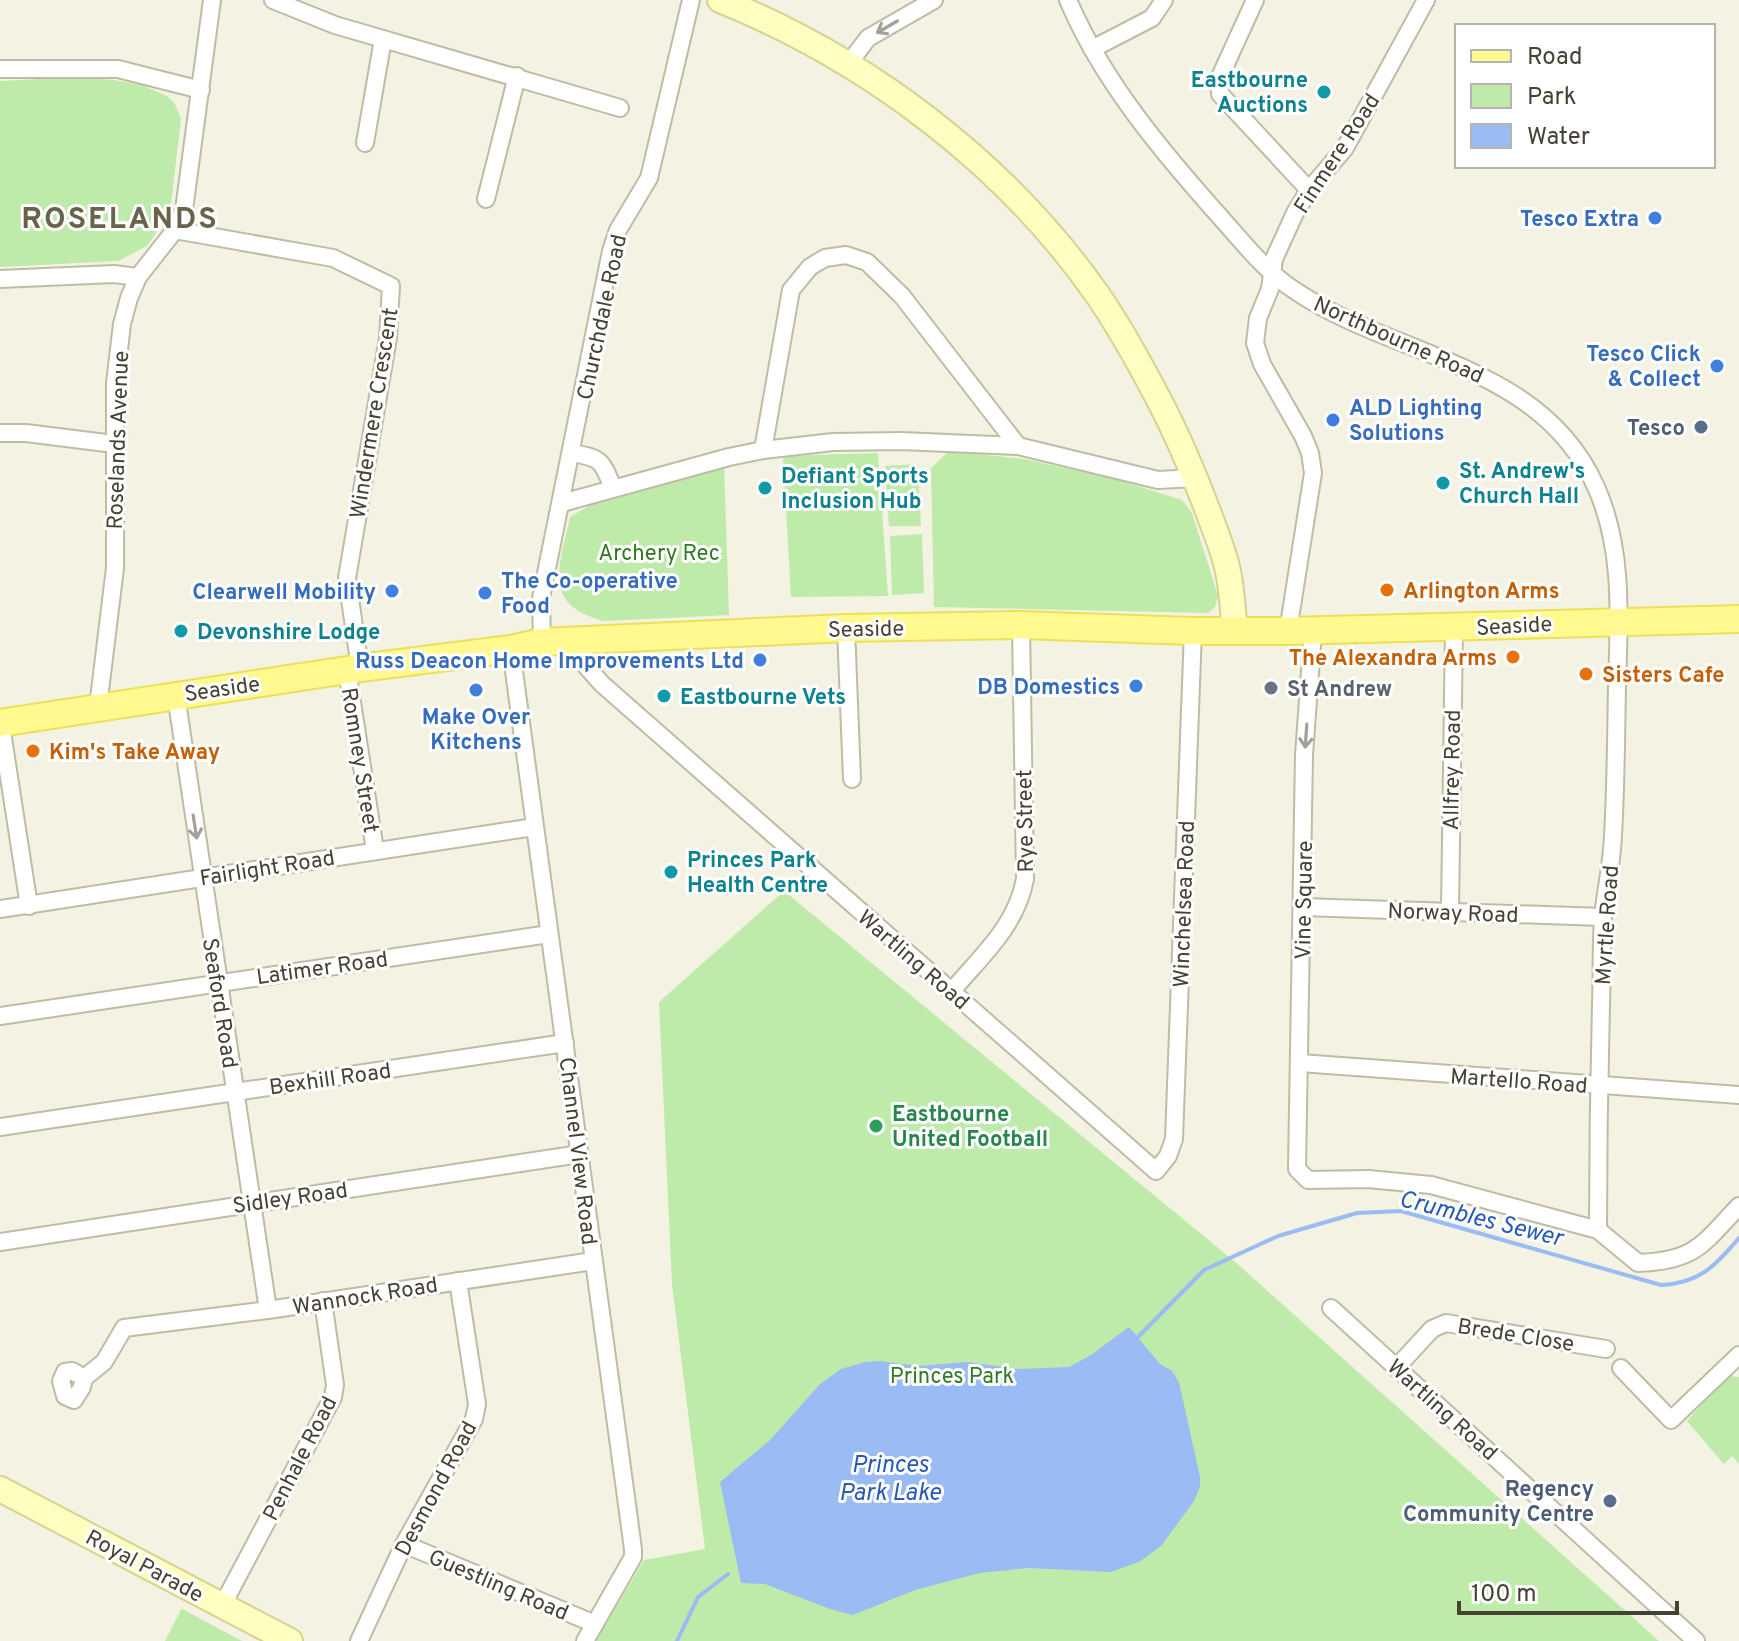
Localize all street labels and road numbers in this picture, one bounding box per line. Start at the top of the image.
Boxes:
street label: Finmere Road [1289,89,1387,219]
street label: Churchdale Road [573,232,634,403]
street label: Northbourne Road [1309,292,1487,391]
street label: Windermere Crescent [345,306,405,521]
street label: Roselands Avenue [103,350,136,530]
street label: Seaside [1475,612,1553,643]
street label: Seaside [828,616,904,645]
street label: Seaside [183,672,262,709]
street label: Romney Street [334,686,383,835]
street label: Allfrey Road [1439,709,1468,831]
street label: Rye Street [1012,769,1041,873]
street label: Winchelsea Road [1169,820,1202,988]
street label: Vine Square [1291,840,1320,960]
street label: Fairlight Road [198,845,337,893]
street label: Myrtle Road [1591,864,1626,986]
street label: Norway Road [1387,899,1519,930]
street label: Wartling Road [851,905,974,1017]
street label: Seaford Road [195,936,242,1070]
street label: Latimer Road [255,947,390,992]
street label: Channel View Road [552,1056,601,1247]
street label: Bexhill Road [268,1059,393,1102]
street label: Martello Road [1449,1064,1588,1101]
street label: Sidley Road [231,1178,350,1221]
street label: Wannock Road [291,1273,440,1322]
street label: Brede Close [1455,1314,1576,1359]
street label: Wartling Road [1381,1354,1502,1467]
street label: Penhale Road [258,1392,344,1526]
street label: Desmond Road [390,1417,484,1561]
street label: Royal Parade [80,1525,207,1610]
street label: Guestling Road [424,1545,572,1628]

